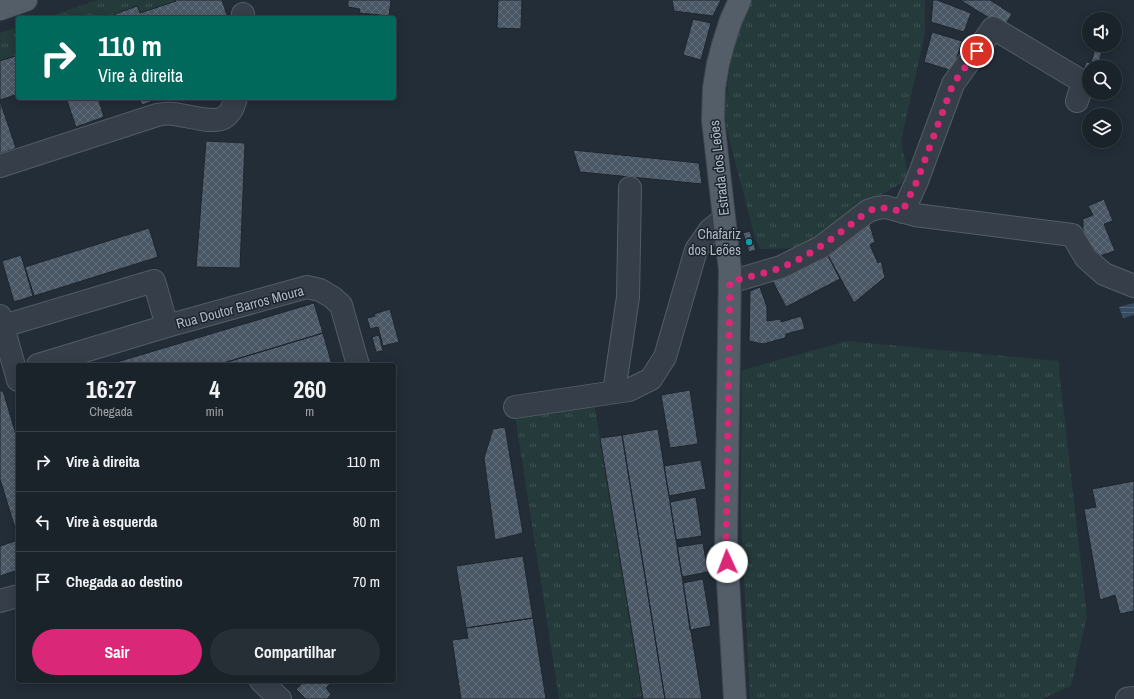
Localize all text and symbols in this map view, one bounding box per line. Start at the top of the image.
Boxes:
map controls [1082,12,1122,148]
button: sound [1082,12,1122,52]
text: 110 m [98,27,162,65]
icon: right [32,32,84,84]
pin [960,34,994,68]
icon: arrive [966,40,988,62]
button: search [1082,60,1122,100]
text: Vire à direita [98,63,183,88]
button: layers [1082,108,1122,148]
street label: Estrada dos Leões [705,119,733,217]
place label: Chafariz dos Leões [688,225,741,259]
marker: Chafariz dos Leões [744,237,754,247]
street label: Rua Doutor Barros Moura [174,281,306,333]
text: 16:27 [86,373,136,405]
text: 4 [209,373,220,405]
text: 260 [293,373,326,405]
text: Chegada [89,403,133,420]
text: min [206,403,224,420]
text: m [305,403,314,420]
icon: right [32,451,54,473]
text: Vire à direita [66,451,140,472]
text: 110 m [347,451,380,472]
icon: left [32,511,54,533]
text: Vire à esquerda [66,511,157,532]
text: 80 m [353,511,380,532]
position arrow [706,541,748,583]
icon: arrive [32,571,54,593]
text: Chegada ao destino [66,571,183,592]
text: 70 m [353,571,380,592]
button: Sair [32,629,202,675]
button: Compartilhar [210,629,380,675]

